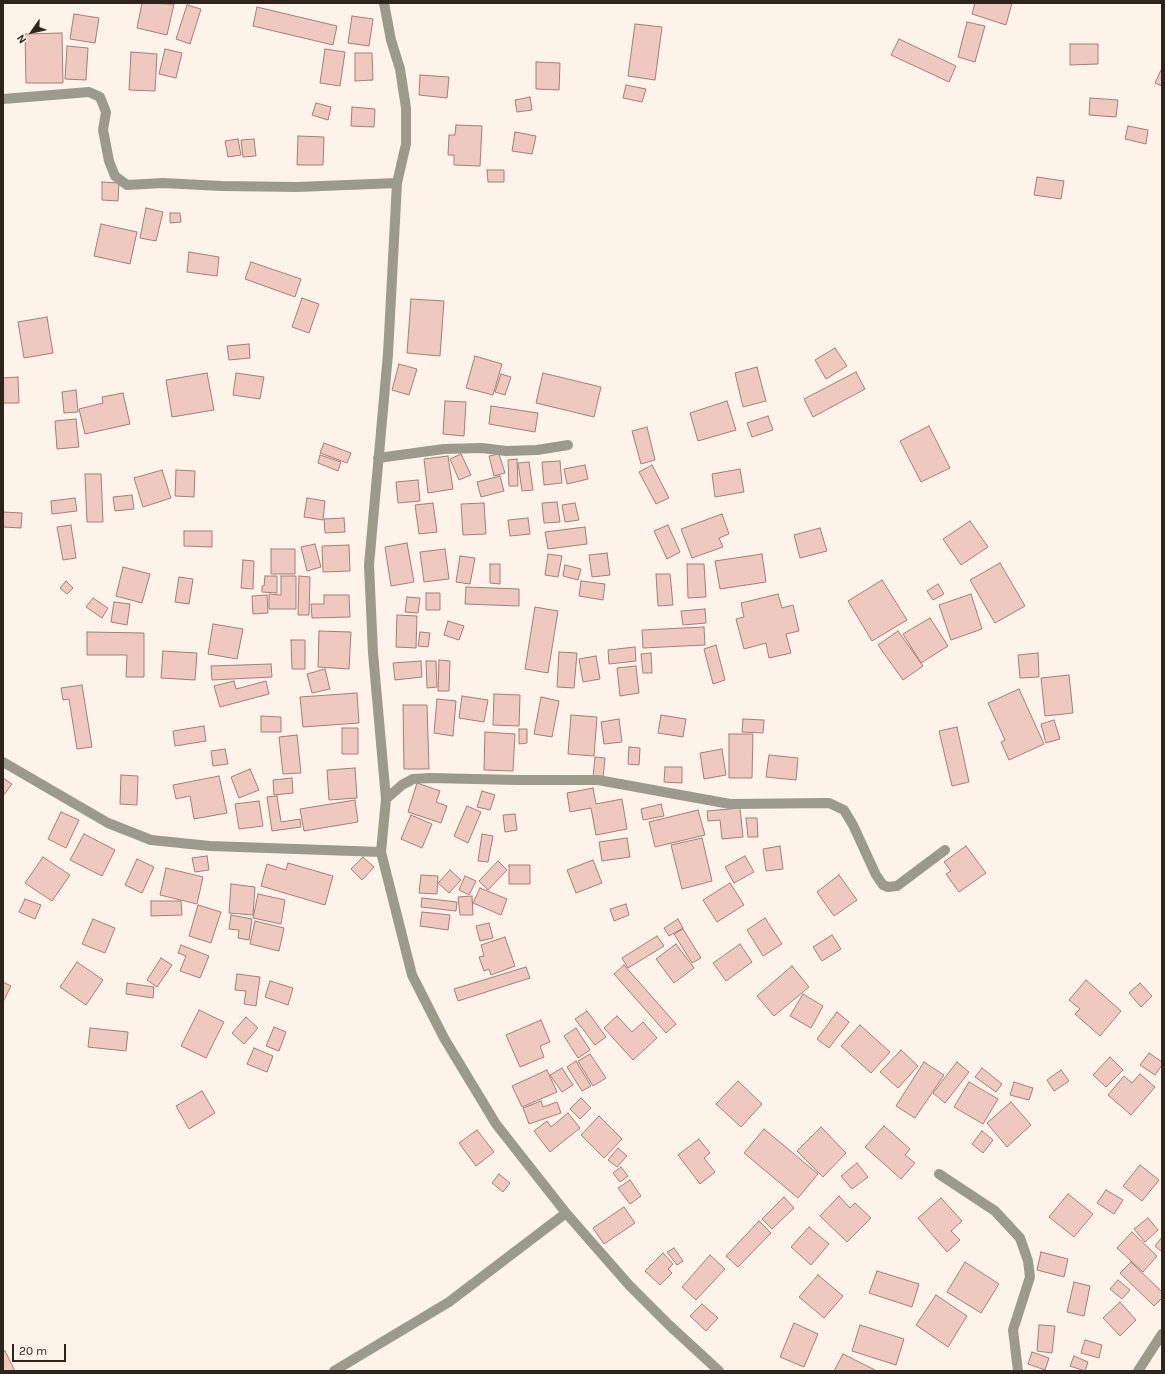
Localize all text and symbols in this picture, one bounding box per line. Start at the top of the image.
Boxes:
north arrow [12,12,52,52]
text: N [14,32,29,46]
scale bar [14,1336,68,1362]
text: 20 m [19,1344,47,1358]

